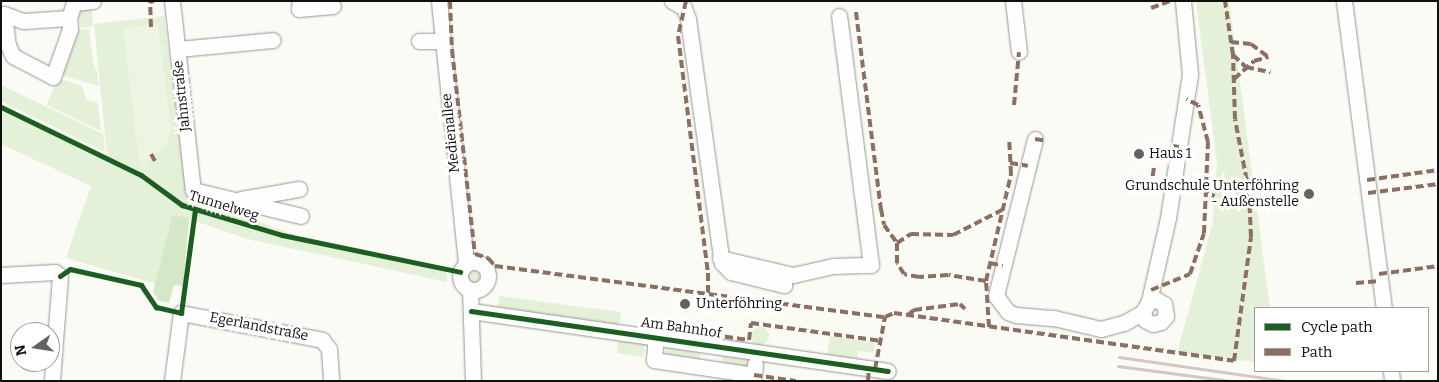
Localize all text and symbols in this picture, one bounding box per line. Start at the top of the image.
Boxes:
street label: Jahnstraße [170,60,194,132]
street label: Medienallee [438,92,464,174]
place label: Haus 1 [1149,146,1191,162]
marker: Haus 1 [1133,148,1145,160]
place label: Grundschule Unterföhring - Außenstelle [1125,178,1299,210]
street label: Tunnelweg [187,187,261,225]
marker: Grundschule Unterföhring - Außenstelle [1303,188,1315,200]
place label: Unterföhring [696,296,782,312]
marker: Unterföhring [678,297,692,311]
legend [1254,307,1429,372]
street label: Egerlandstraße [208,309,310,345]
street label: Am Bahnhof [640,314,722,342]
text: Cycle path [1301,318,1373,336]
north arrow [10,322,60,372]
text: N [11,343,30,357]
text: Path [1301,343,1332,361]

